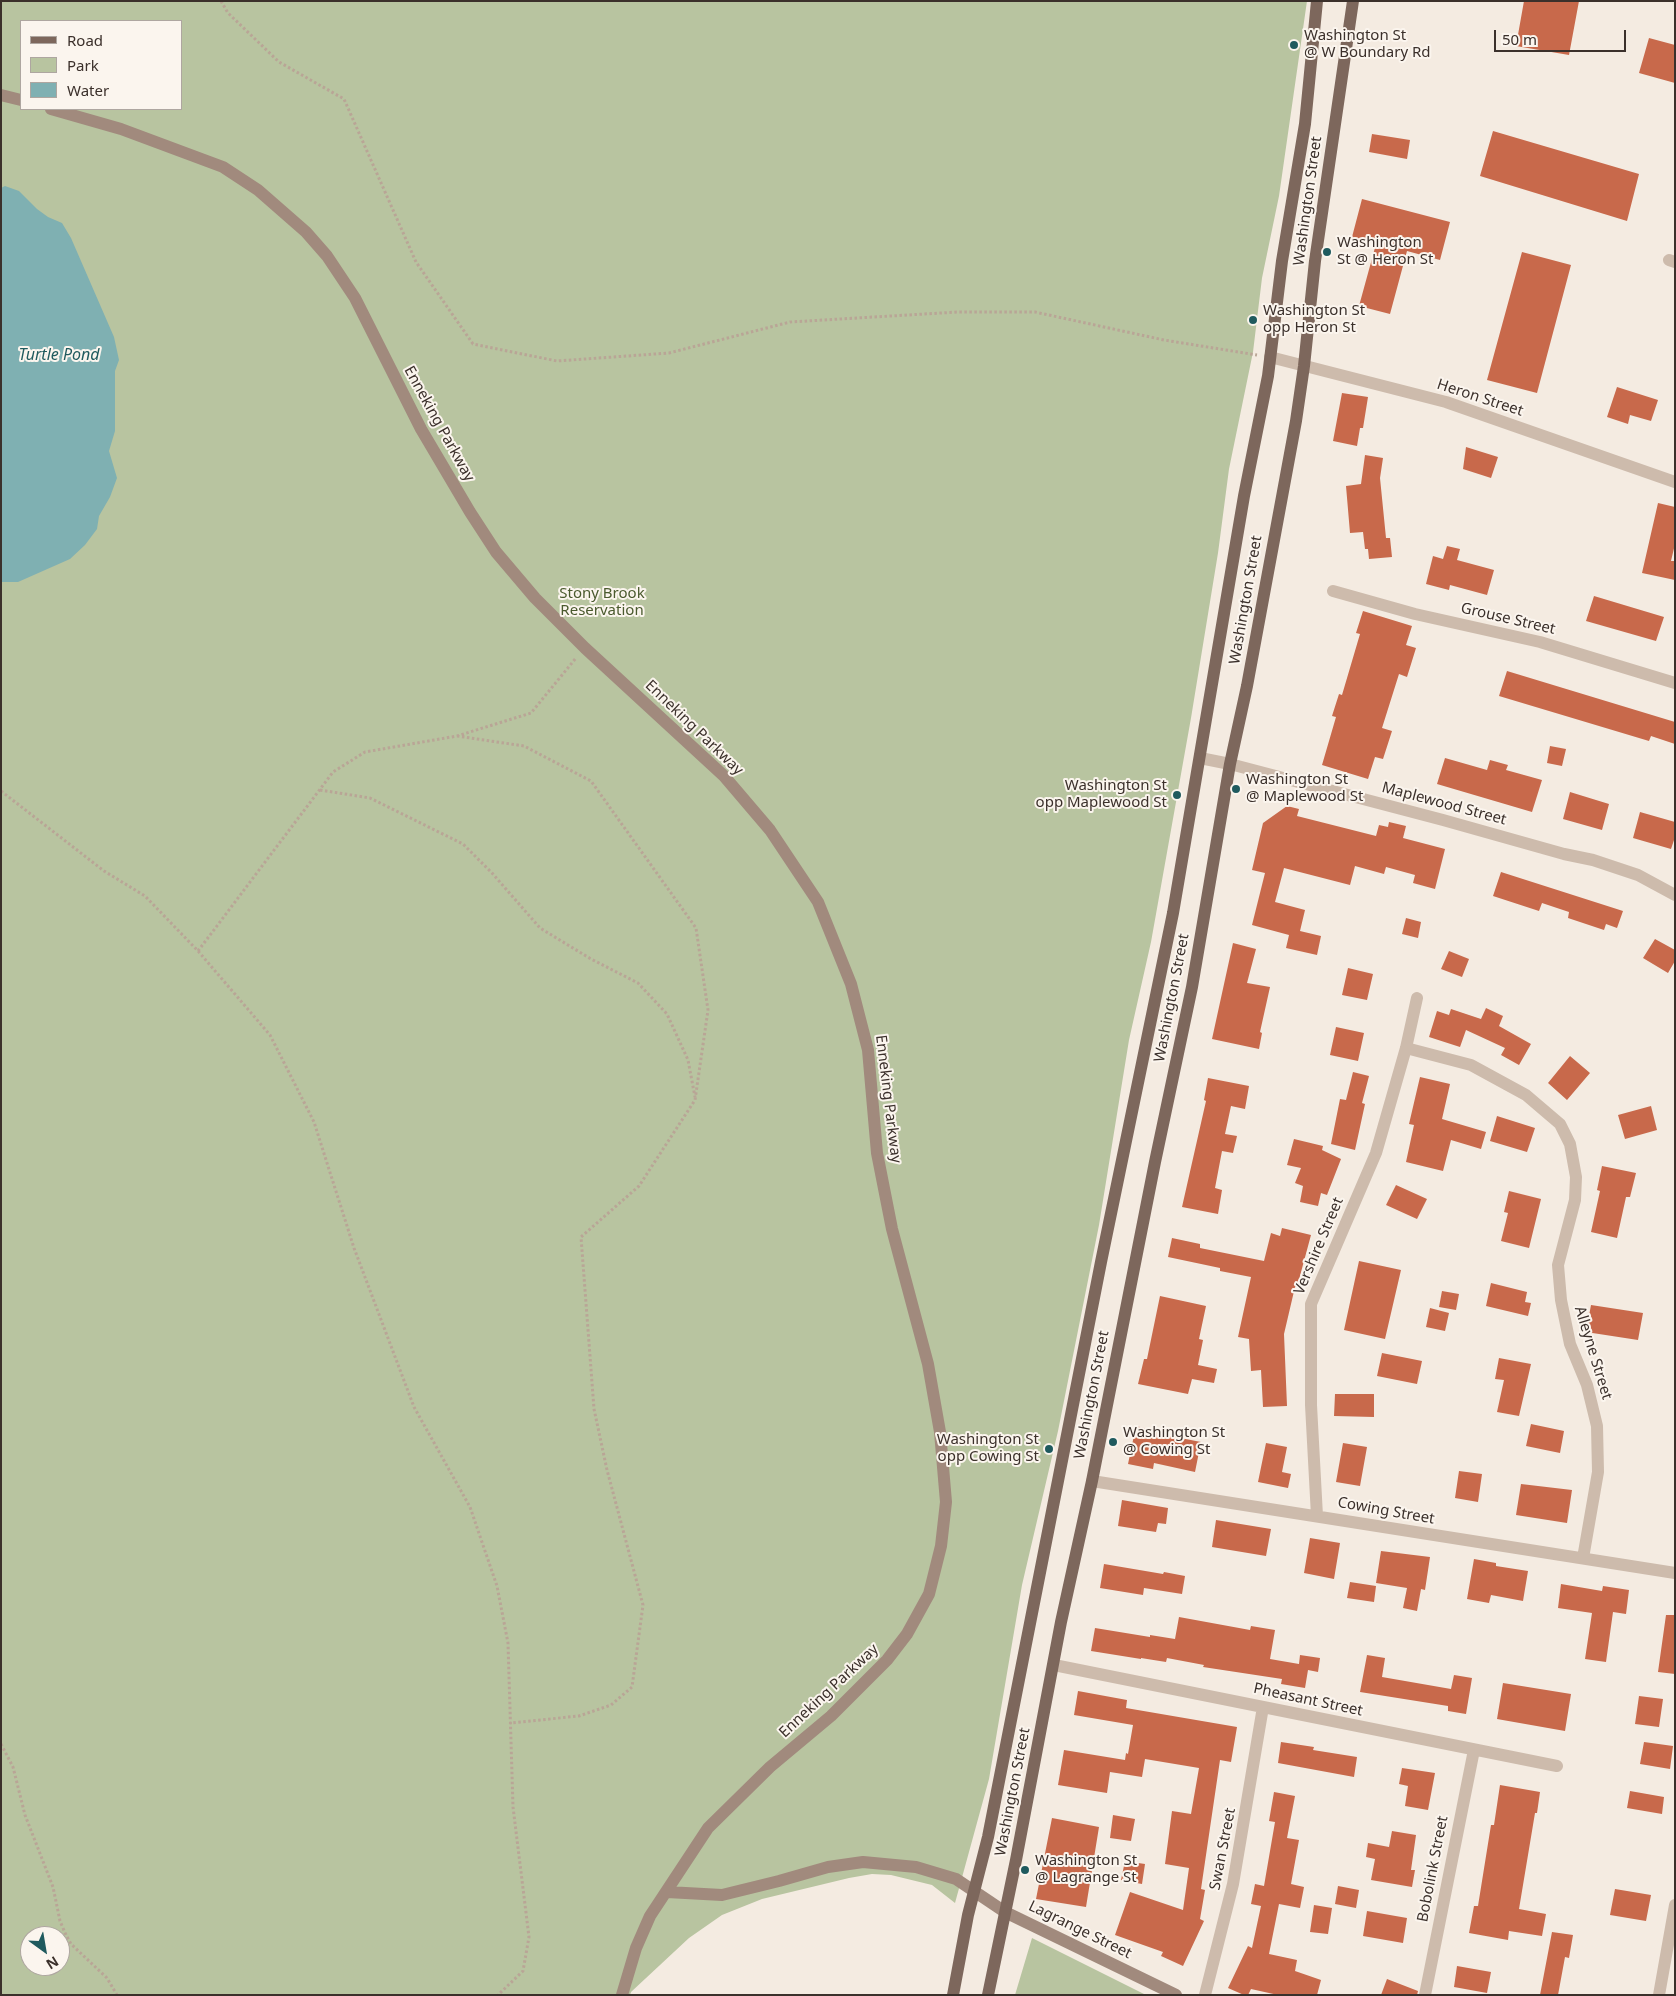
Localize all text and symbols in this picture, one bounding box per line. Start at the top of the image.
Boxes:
legend [20,20,182,110]
scale bar [1496,20,1628,52]
place label: Washington St @ W Boundary Rd [1304,27,1431,62]
text: 50 m [1502,29,1537,49]
text: Road [67,30,103,50]
marker: Washington St @ W Boundary Rd [1288,39,1300,51]
text: Park [67,55,99,75]
text: Water [67,80,109,100]
street label: Washington Street [1290,135,1326,267]
place label: Washington St @ Heron St [1337,234,1433,269]
marker: Washington St @ Heron St [1321,246,1333,258]
place label: Washington St opp Heron St [1263,302,1365,337]
marker: Washington St opp Heron St [1247,314,1259,326]
water label: Turtle Pond [18,345,100,365]
street label: Enneking Parkway [400,363,478,485]
street label: Heron Street [1435,376,1525,420]
street label: Washington Street [1226,534,1266,666]
park label: Stony Brook Reservation [559,585,645,620]
street label: Grouse Street [1459,599,1557,639]
street label: Enneking Parkway [641,677,747,779]
place label: Washington St @ Maplewood St [1246,771,1363,806]
place label: Washington St opp Maplewood St [1036,777,1167,812]
street label: Maplewood Street [1380,779,1508,829]
marker: Washington St @ Maplewood St [1230,783,1242,795]
marker: Washington St opp Maplewood St [1171,789,1183,801]
street label: Washington Street [1151,932,1193,1064]
street label: Enneking Parkway [871,1034,905,1164]
street label: Vershire Street [1290,1195,1348,1297]
street label: Alleyne Street [1570,1304,1616,1402]
street label: Washington Street [1071,1329,1113,1461]
place label: Washington St @ Cowing St [1123,1424,1225,1459]
place label: Washington St opp Cowing St [937,1431,1039,1466]
marker: Washington St @ Cowing St [1107,1436,1119,1448]
marker: Washington St opp Cowing St [1043,1443,1055,1455]
street label: Cowing Street [1336,1494,1436,1528]
street label: Enneking Parkway [776,1640,882,1742]
street label: Pheasant Street [1252,1680,1364,1720]
street label: Washington Street [992,1726,1034,1858]
street label: Swan Street [1206,1806,1240,1892]
street label: Bobolink Street [1414,1814,1452,1924]
place label: Washington St @ Lagrange St [1035,1852,1137,1887]
marker: Washington St @ Lagrange St [1019,1864,1031,1876]
street label: Lagrange Street [1025,1897,1135,1963]
north arrow [20,1926,70,1976]
text: N [43,1952,63,1974]

